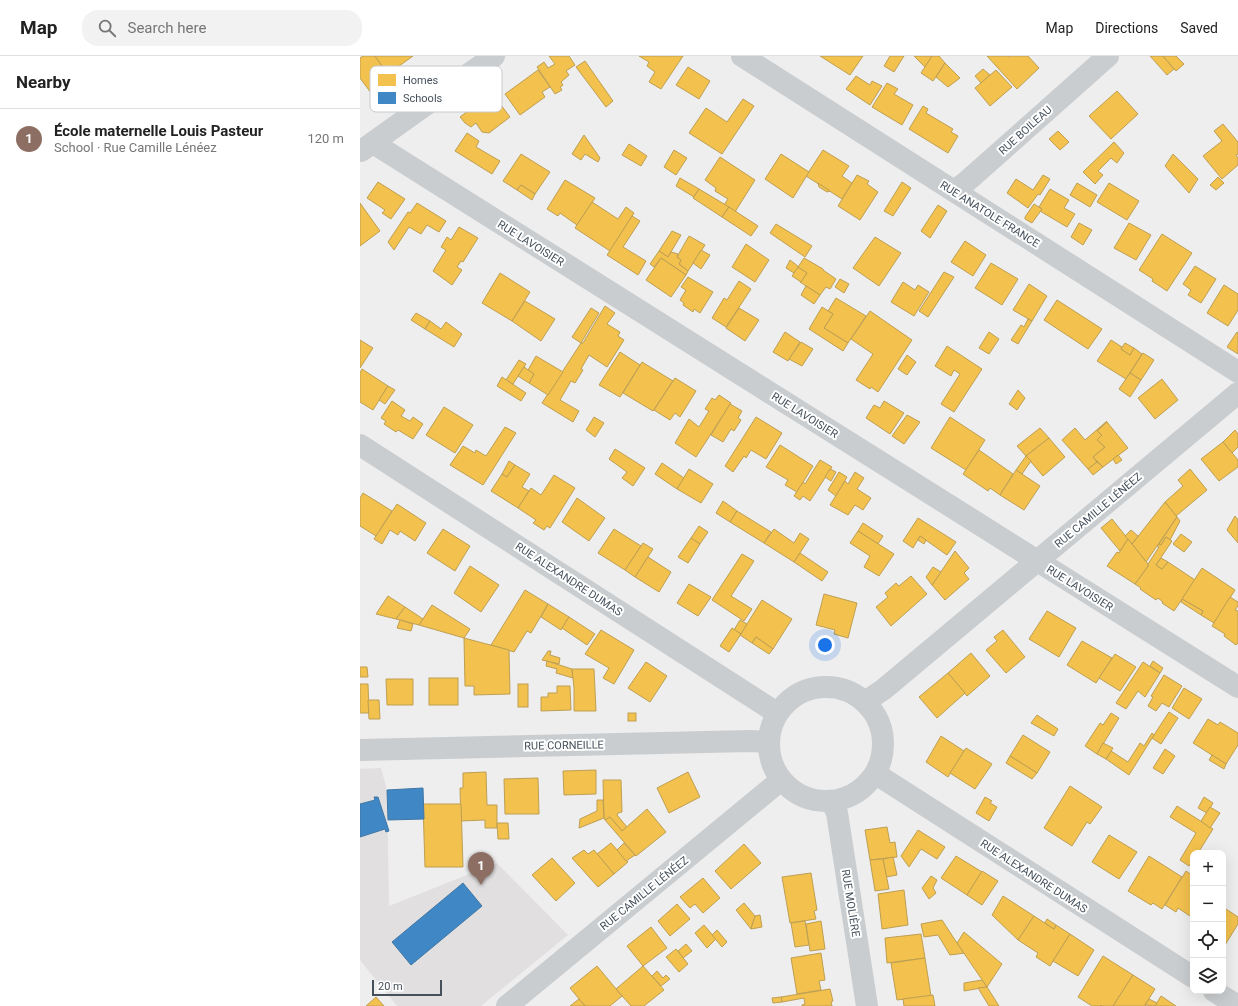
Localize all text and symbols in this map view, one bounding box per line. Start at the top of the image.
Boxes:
search box [82,10,362,46]
text: Map [20,16,58,39]
icon: search [96,17,118,39]
text: Search here [128,19,206,37]
text: Map [1046,20,1073,36]
text: Directions [1095,20,1158,36]
text: Saved [1180,20,1218,36]
legend [370,66,502,112]
text: Nearby [16,72,71,92]
text: Homes [403,74,439,87]
text: Schools [403,92,443,105]
street label: RUE BOILEAU [996,103,1054,158]
text: École maternelle Louis Pasteur [54,122,263,140]
text: 1 [25,131,33,146]
text: 120 m [307,131,344,146]
text: School · Rue Camille Lénéez [54,140,217,155]
street label: RUE ANATOLE FRANCE [938,179,1042,250]
street label: RUE LAVOISIER [495,218,566,269]
street label: RUE LAVOISIER [769,390,840,441]
street label: RUE CAMILLE LÉNÉEZ [1052,470,1145,551]
street label: RUE ALEXANDRE DUMAS [513,540,625,619]
street label: RUE LAVOISIER [1044,563,1115,614]
your location [815,635,835,655]
street label: RUE CORNEILLE [524,738,604,753]
street label: RUE ALEXANDRE DUMAS [978,837,1090,916]
map controls [1190,850,1226,994]
button: + [1190,850,1226,886]
pin: 1 [468,852,494,885]
street label: RUE CAMILLE LÉNÉEZ [598,854,691,933]
street label: RUE MOLIÈRE [839,868,862,938]
button: − [1190,886,1226,922]
button: locate [1190,922,1226,958]
button: layers [1190,958,1226,994]
scale bar [372,978,442,997]
text: 20 m [378,980,403,993]

